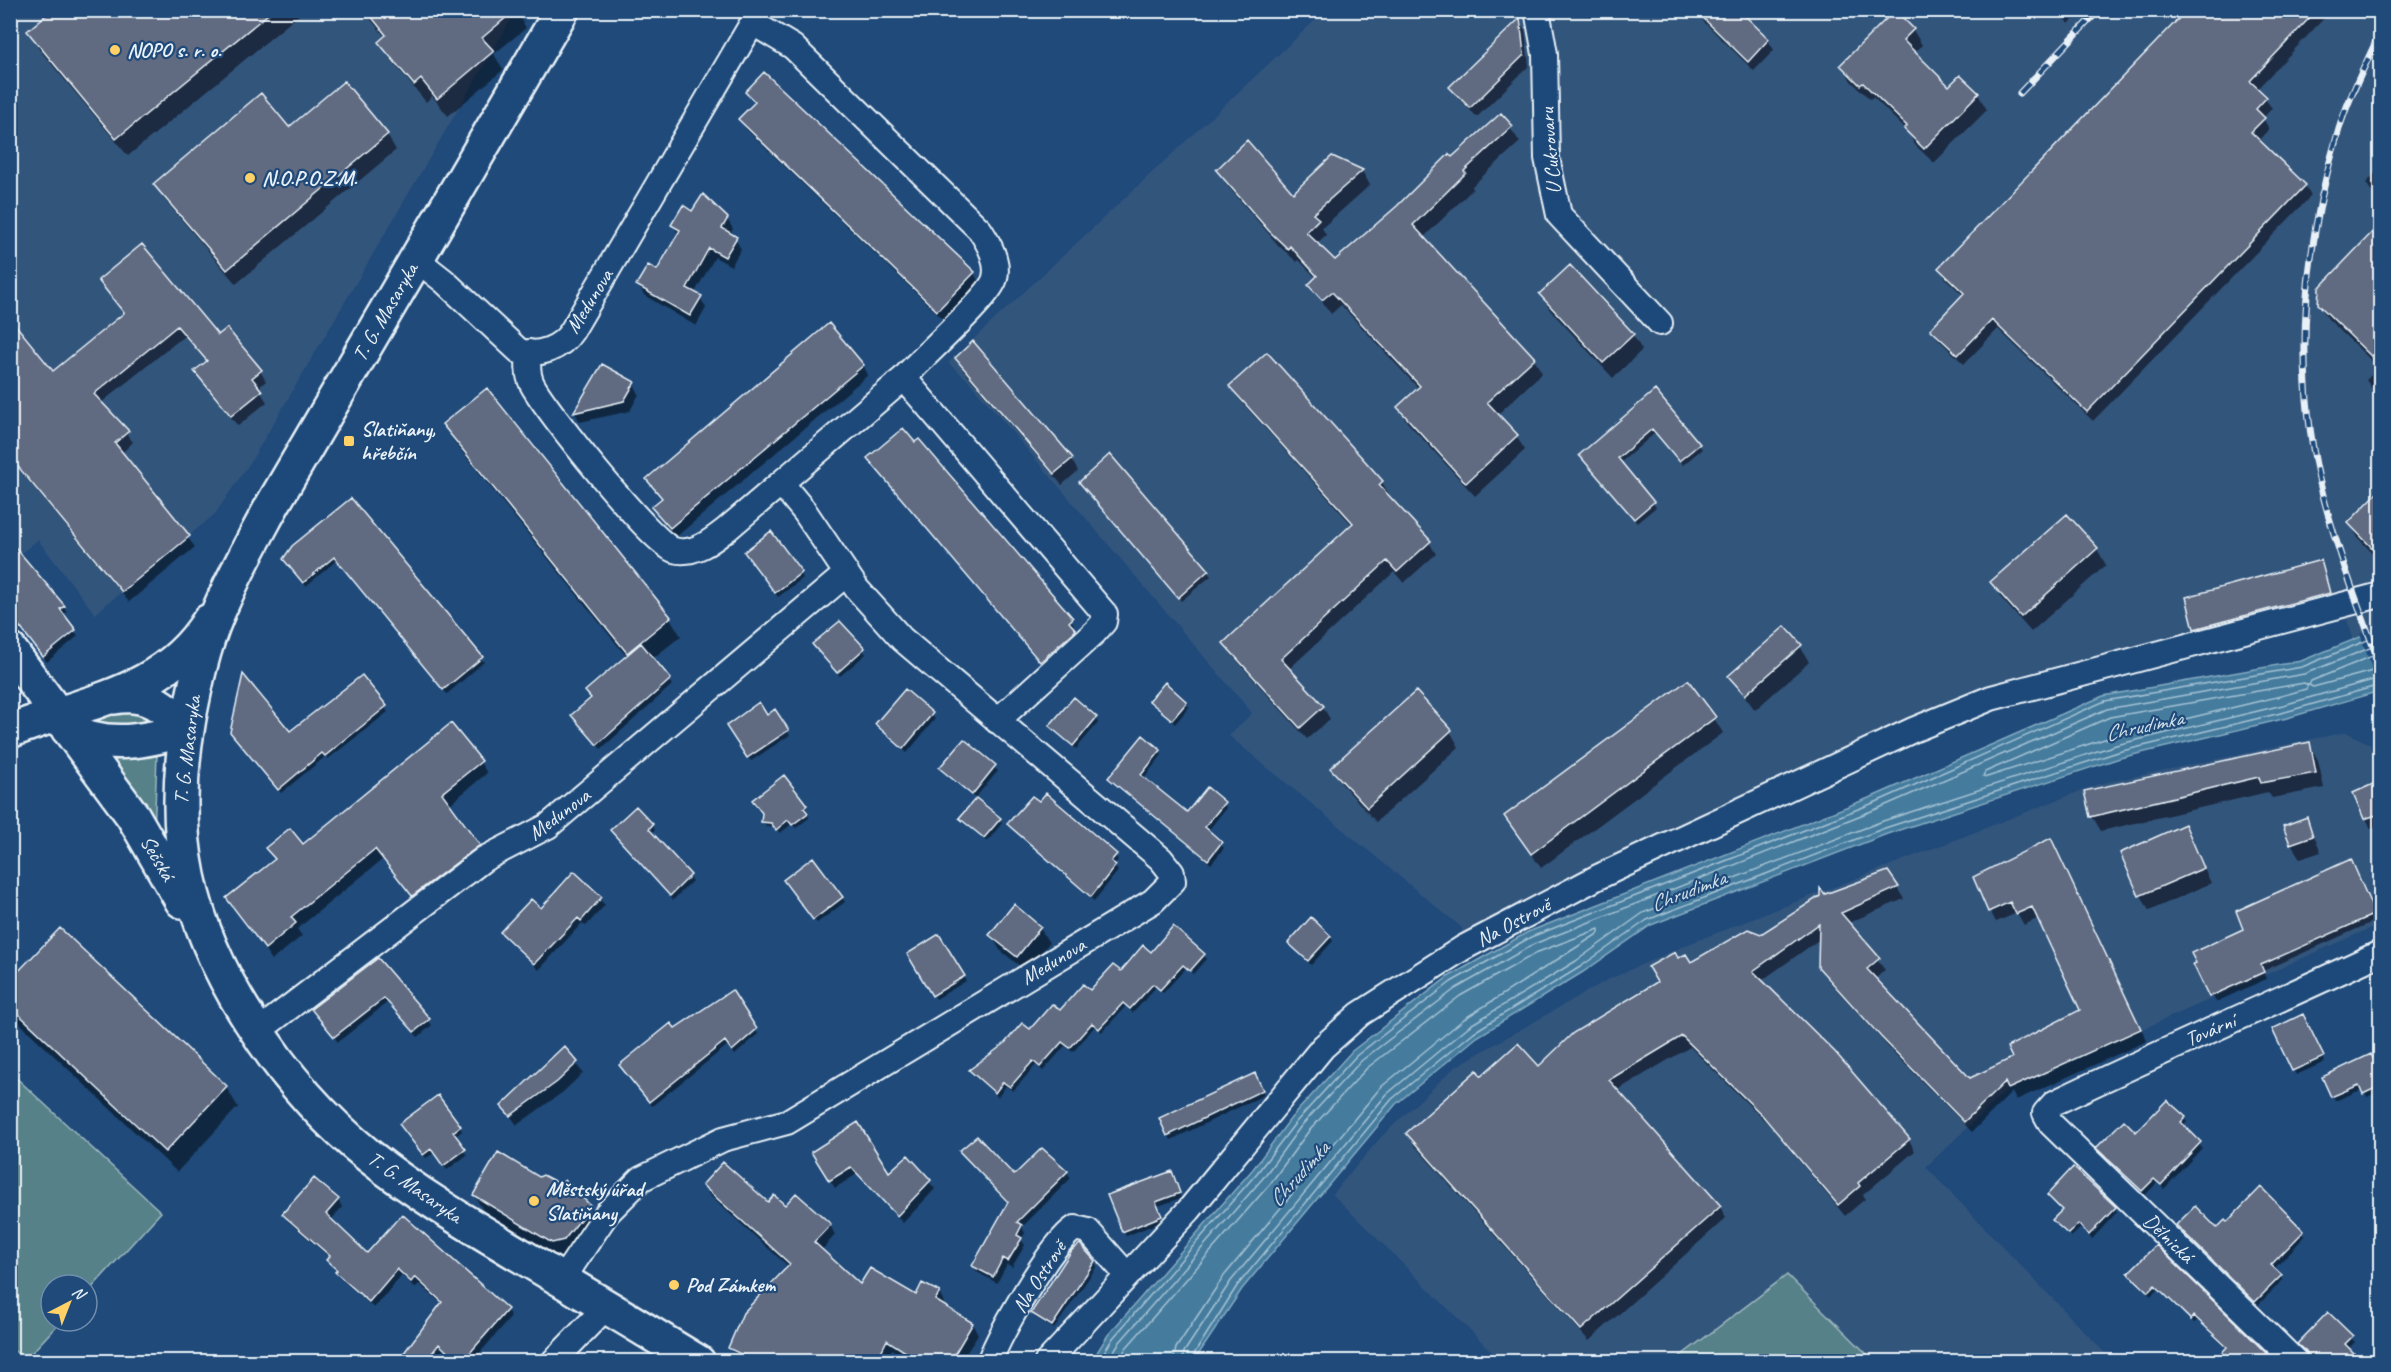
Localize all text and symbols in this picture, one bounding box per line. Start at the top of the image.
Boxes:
place label: NOPO s. r. o. [127,37,222,63]
marker: NOPO s. r. o. [108,43,122,57]
street label: U Cukrovaru [1533,106,1567,195]
place label: N.O.P.O.Z.M. [262,165,358,191]
marker: N.O.P.O.Z.M. [243,171,257,185]
street label: T. G. Masaryka [346,256,425,366]
street label: Medunova [559,262,620,338]
place label: Slatiňany, hřebčín [361,416,436,466]
marker: Slatiňany, hřebčín [342,434,356,448]
street label: T. G. Masaryka [167,692,207,806]
water label: Chrudimka [2103,703,2188,748]
street label: Medunova [523,781,597,846]
street label: Sečská [135,831,182,887]
water label: Chrudimka [1646,863,1733,918]
street label: Na Ostrově [1471,890,1557,952]
street label: Medunova [1016,931,1092,990]
street label: Tovární [2181,1006,2243,1052]
water label: Chrudimka [1262,1133,1338,1213]
street label: T. G. Masaryka [363,1145,469,1230]
place label: Městský úřad Slatiňany [546,1176,647,1227]
marker: Městský úřad Slatiňany [527,1194,541,1208]
street label: Dělnická [2138,1208,2201,1270]
street label: Na Ostrově [1006,1234,1074,1318]
place label: Pod Zámkem [686,1272,776,1298]
north arrow [39,1273,99,1333]
marker: Pod Zámkem [667,1278,681,1292]
text: N [68,1282,91,1305]

